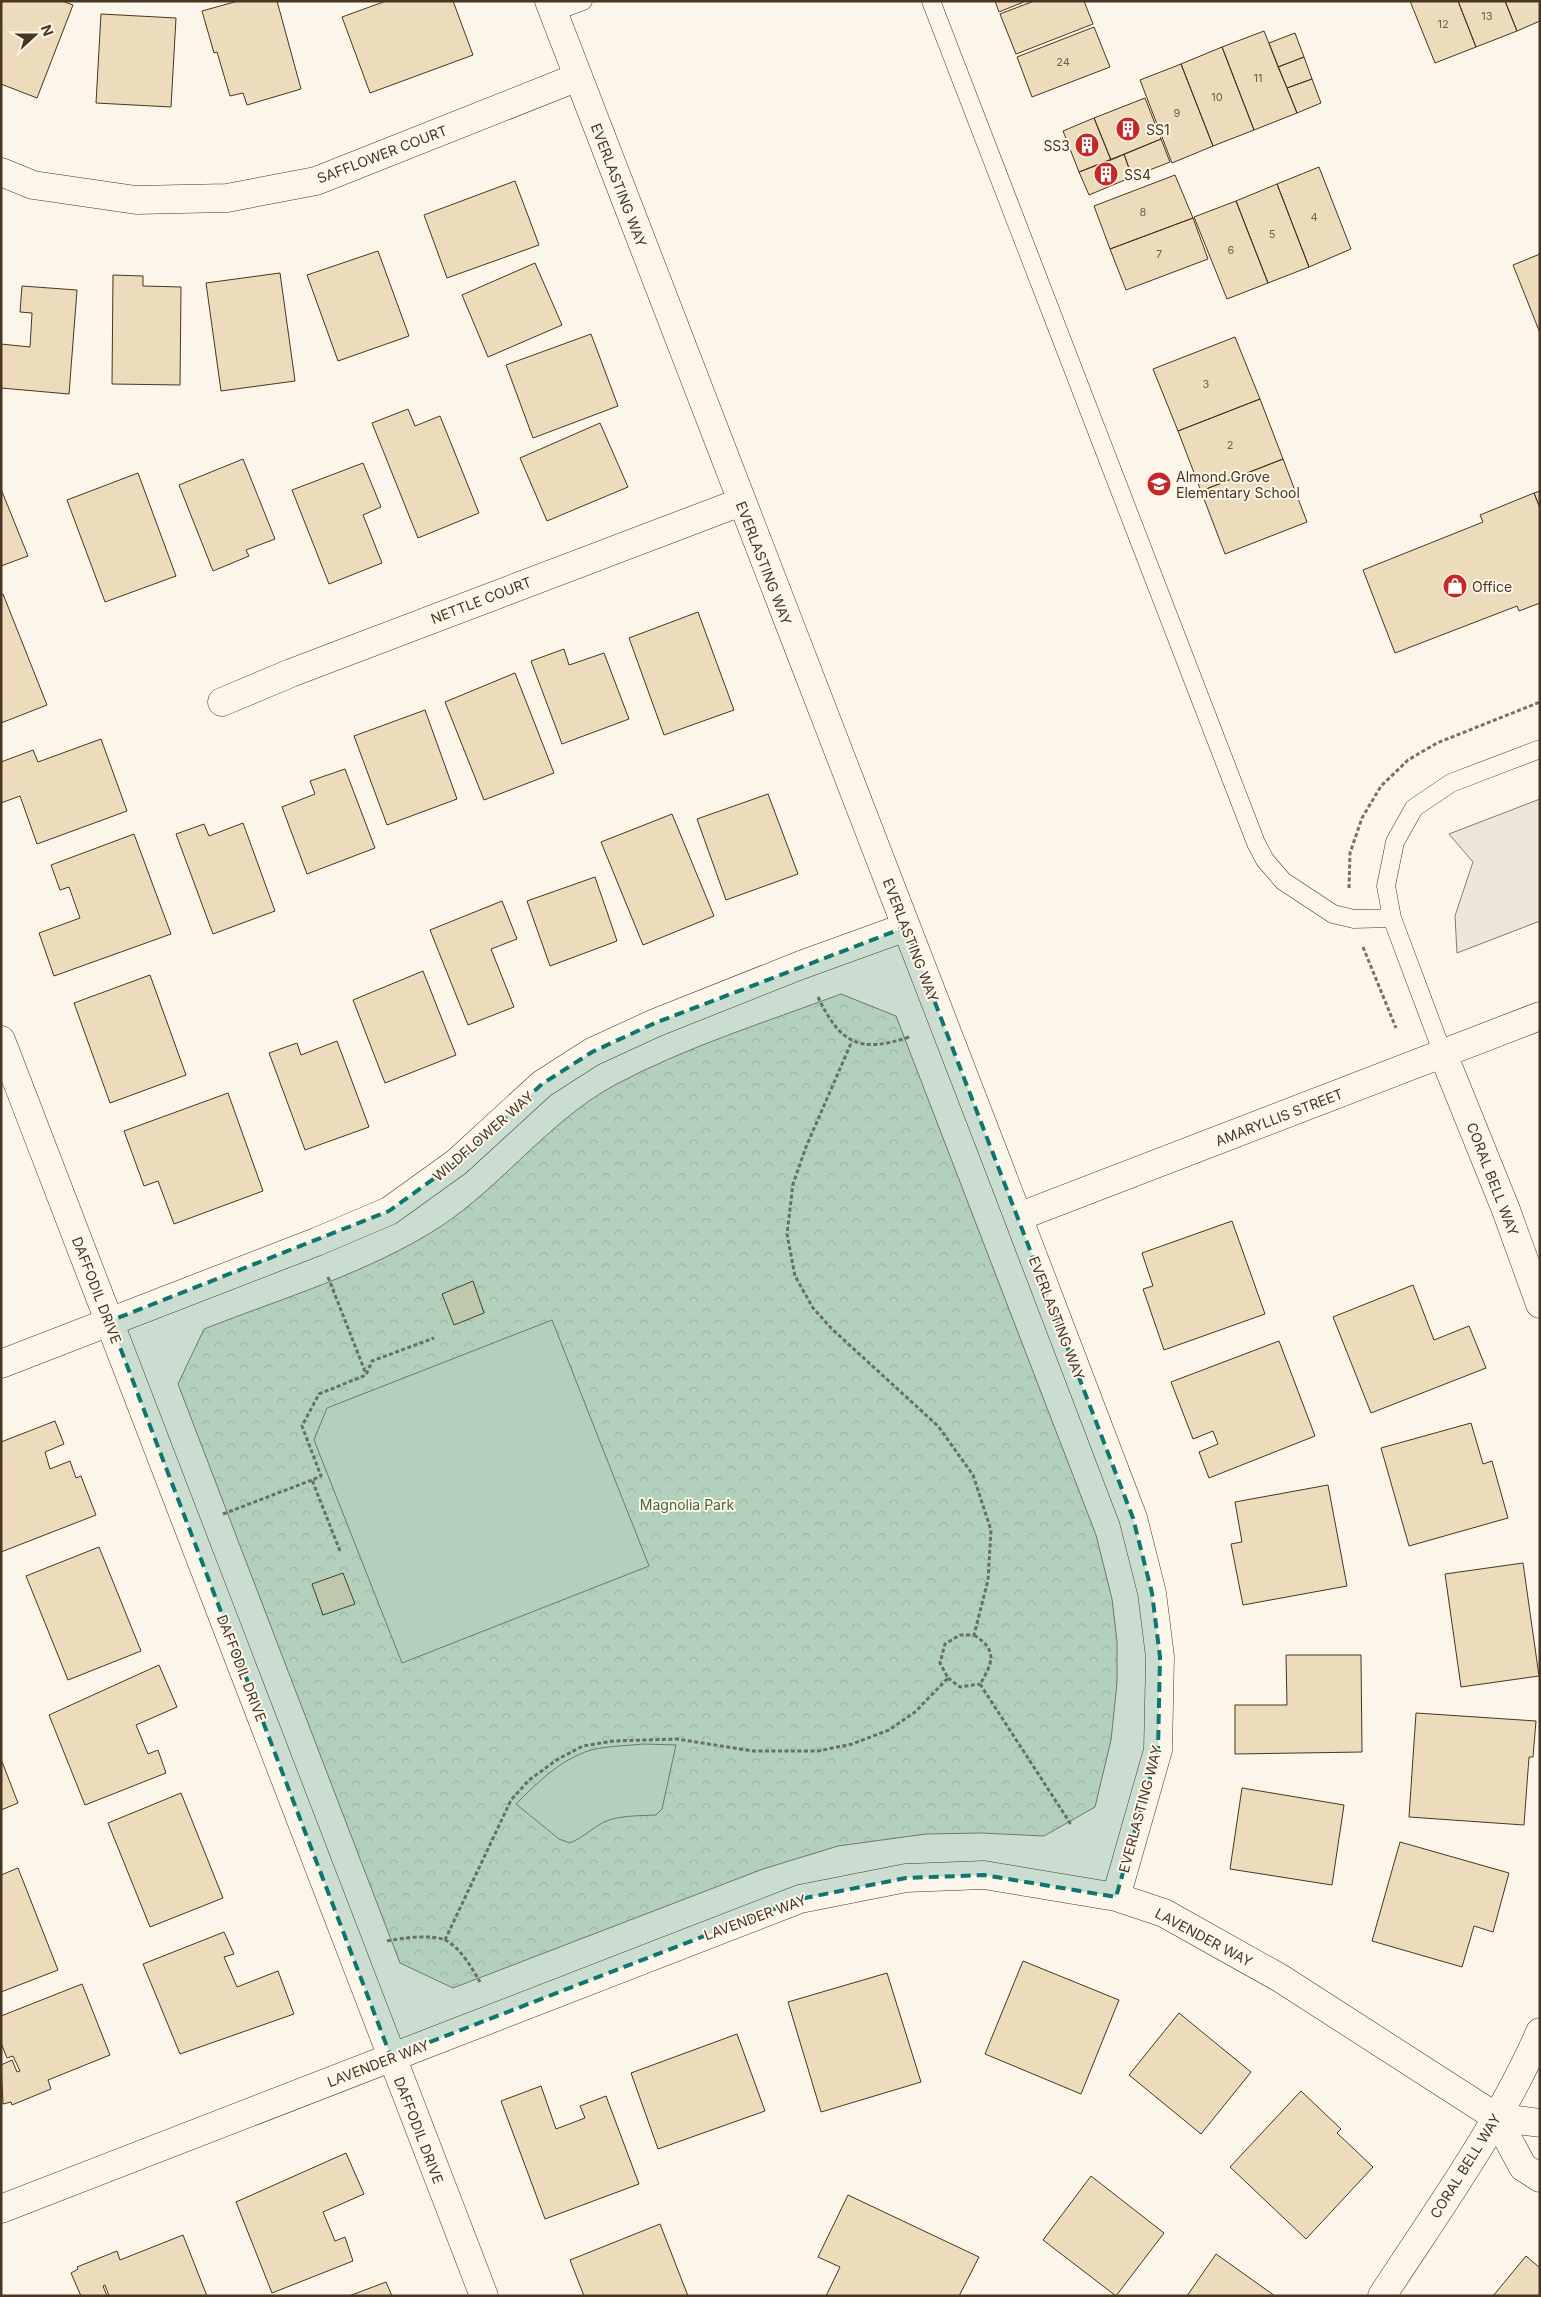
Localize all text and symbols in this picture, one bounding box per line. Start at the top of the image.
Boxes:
house number: 13 [1481,9,1493,23]
north arrow [10,10,60,60]
house number: 12 [1437,17,1449,31]
text: N [38,22,57,38]
house number: 24 [1056,55,1070,69]
house number: 11 [1254,71,1262,85]
house number: 10 [1211,90,1223,104]
house number: 9 [1174,106,1181,120]
building icon: SS1 [1115,116,1141,142]
street label: SAFFLOWER COURT [315,121,449,187]
street label: EVERLASTING WAY [588,121,651,250]
place label: SS1 [1146,121,1170,138]
building icon: SS3 [1074,132,1100,158]
place label: SS3 [1043,137,1070,154]
building icon: SS4 [1093,161,1119,187]
place label: SS4 [1124,166,1151,183]
house number: 8 [1140,205,1147,219]
house number: 4 [1310,210,1318,224]
house number: 5 [1269,227,1276,241]
house number: 6 [1228,243,1235,257]
house number: 7 [1156,247,1162,261]
house number: 3 [1203,377,1210,391]
house number: 2 [1227,438,1233,452]
place label: Almond Grove Elementary School [1176,468,1300,501]
school or university icon: Almond Grove Elementary School [1146,471,1172,497]
street label: EVERLASTING WAY [733,499,796,628]
street label: NETTLE COURT [428,573,534,627]
shop icon: Office [1442,573,1468,599]
place label: Office [1472,578,1512,595]
street label: EVERLASTING WAY [880,876,943,1005]
street label: AMARYLLIS STREET [1213,1085,1345,1149]
street label: WILDFLOWER WAY [429,1087,537,1185]
street label: CORAL BELL WAY [1464,1120,1523,1238]
street label: DAFFODIL DRIVE [69,1234,125,1346]
street label: EVERLASTING WAY [1026,1254,1089,1383]
park label: Magnolia Park [640,1496,734,1513]
street label: DAFFODIL DRIVE [214,1612,270,1724]
street label: EVERLASTING WAY [1115,1743,1165,1874]
street label: LAVENDER WAY [701,1890,809,1943]
street label: LAVENDER WAY [1152,1904,1256,1970]
street label: LAVENDER WAY [325,2036,432,2090]
street label: DAFFODIL DRIVE [391,2074,447,2186]
street label: CORAL BELL WAY [1426,2110,1504,2221]

